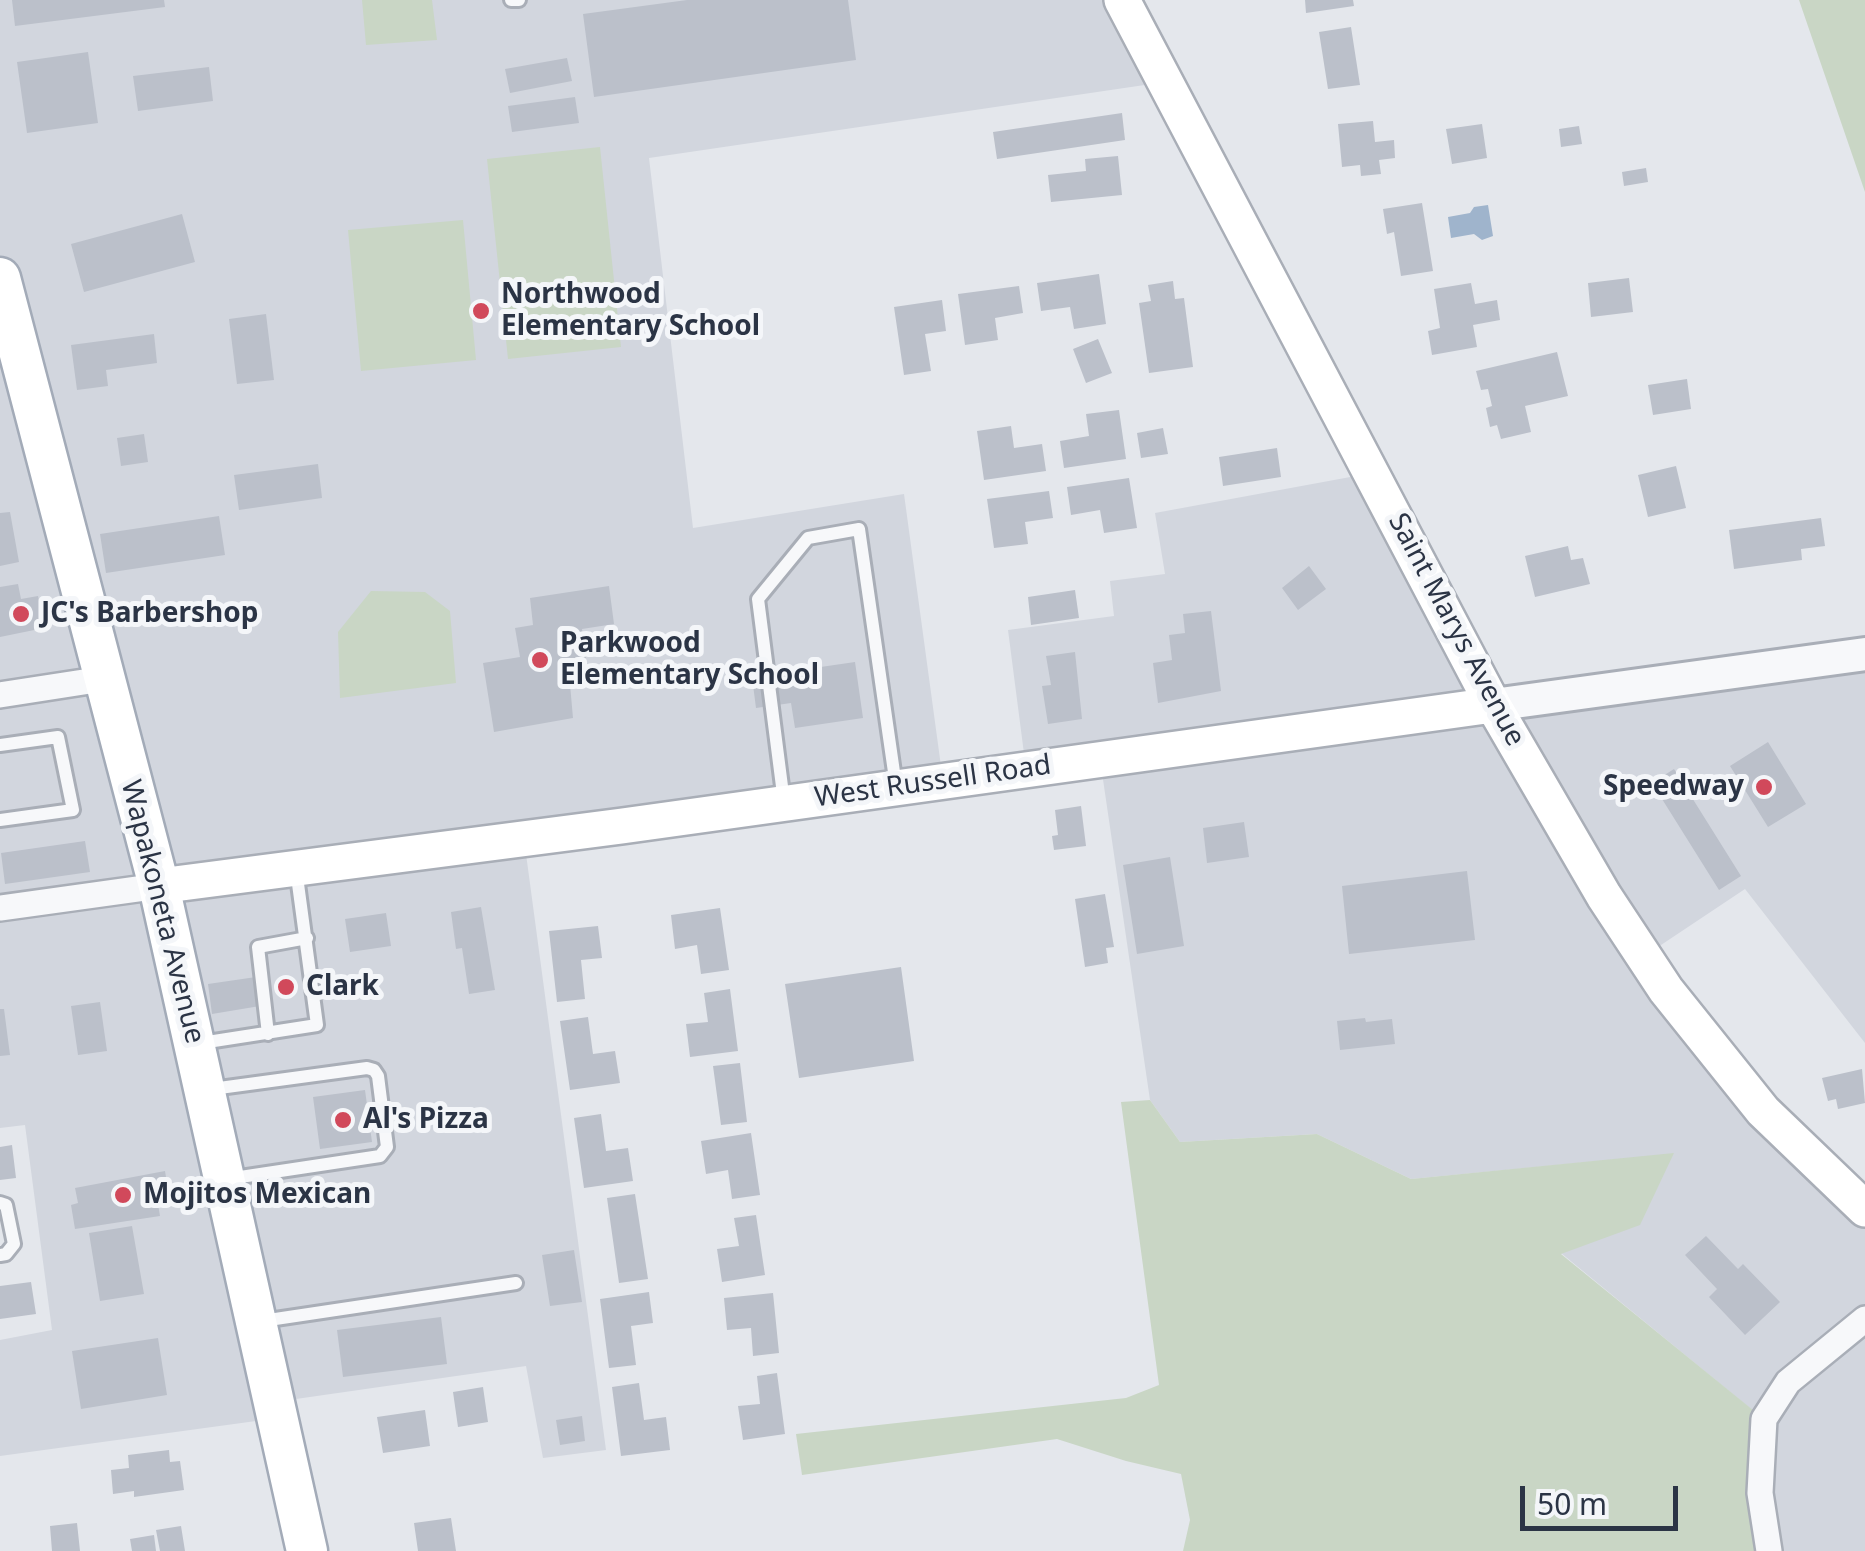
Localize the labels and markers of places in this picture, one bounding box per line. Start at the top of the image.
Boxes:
place label: Northwood Elementary School [501,278,760,344]
marker: Northwood Elementary School [470,300,492,322]
place label: JC's Barbershop [41,597,258,631]
marker: JC's Barbershop [10,603,32,625]
place label: Parkwood Elementary School [560,627,819,693]
marker: Parkwood Elementary School [529,649,551,671]
place label: Speedway [1603,770,1744,804]
marker: Speedway [1753,776,1775,798]
place label: Clark [306,970,379,1004]
marker: Clark [275,976,297,998]
place label: Al's Pizza [363,1103,489,1137]
marker: Al's Pizza [332,1109,354,1131]
place label: Mojitos Mexican [143,1178,371,1212]
marker: Mojitos Mexican [112,1184,134,1206]

